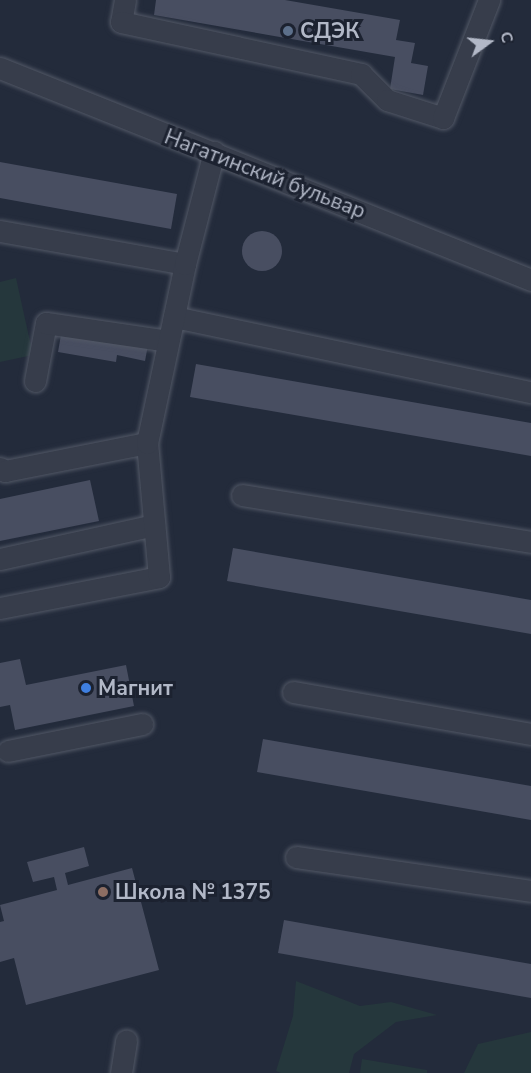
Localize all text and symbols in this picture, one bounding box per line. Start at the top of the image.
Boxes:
north arrow [459,12,519,72]
place label: СДЭК [300,18,359,44]
marker: СДЭК [281,24,295,38]
text: С [494,29,518,45]
street label: Нагатинский бульвар [161,124,369,224]
place label: Магнит [98,675,173,701]
marker: Магнит [79,681,93,695]
place label: Школа № 1375 [115,879,271,905]
marker: Школа № 1375 [96,885,110,899]

